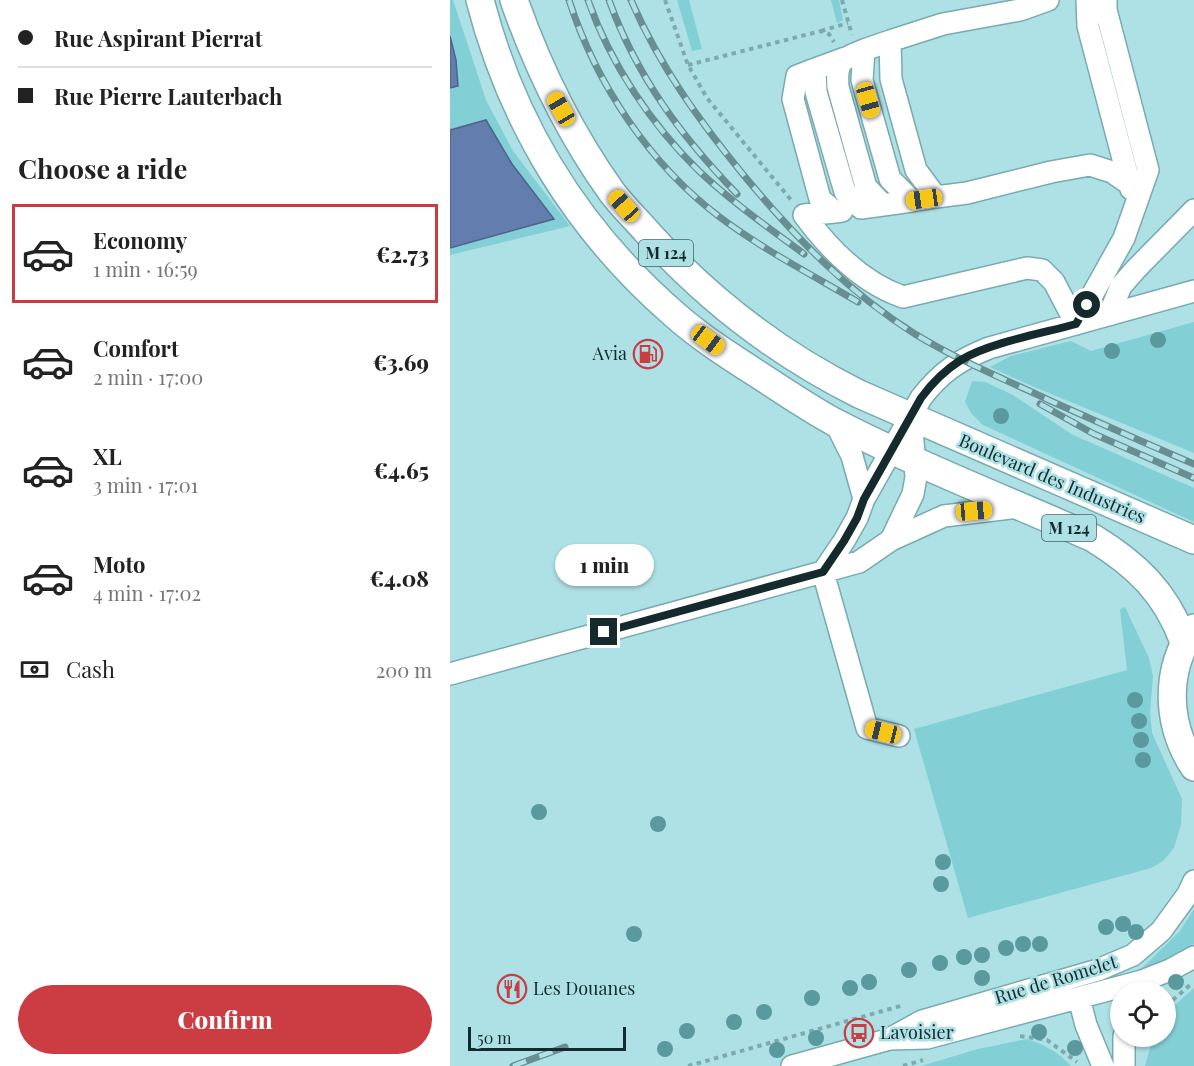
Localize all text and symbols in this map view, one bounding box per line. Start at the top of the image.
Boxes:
text: Rue Aspirant Pierrat [54,23,262,53]
car [854,80,882,120]
text: Rue Pierre Lauterbach [54,81,282,111]
car [544,89,578,129]
text: Choose a ride [18,150,187,186]
car [605,187,643,225]
car [905,188,943,210]
text: Economy [93,225,187,255]
icon: car [21,227,75,281]
text: €2.73 [376,239,429,269]
road number: M 124 [639,240,693,266]
text: 1 min · 16:59 [93,255,198,282]
route start [1073,291,1100,318]
car [688,322,728,358]
text: Comfort [93,333,179,363]
icon: car [21,335,75,389]
fuel station icon: Avia [632,338,664,370]
place label: Avia [592,341,627,365]
text: €3.69 [373,347,429,377]
text: 2 min · 17:00 [93,363,203,390]
street label: Boulevard des Industries [955,428,1149,528]
text: XL [93,441,122,471]
icon: car [21,443,75,497]
text: €4.65 [373,455,429,485]
text: 3 min · 17:01 [93,471,198,498]
car [955,500,993,522]
road number: M 124 [1042,515,1096,541]
callout: 1 min [554,545,654,587]
text: Moto [93,549,146,579]
icon: car [21,551,75,605]
text: 1 min [580,551,629,578]
text: €4.08 [369,563,429,593]
text: 4 min · 17:02 [93,579,201,606]
route end [590,618,617,645]
icon: cash [18,653,51,686]
text: Cash [66,654,115,684]
text: 200 m [376,656,432,683]
car [863,719,903,745]
street label: Rue de Romelet [992,949,1120,1009]
restaurant icon: Les Douanes [496,973,528,1005]
place label: Les Douanes [533,976,635,1000]
map controls [1110,981,1176,1047]
button: locate [1110,981,1176,1047]
button: Confirm [18,985,432,1054]
bus stop icon: Lavoisier [843,1017,875,1049]
place label: Lavoisier [880,1020,954,1044]
scale bar [468,1024,626,1052]
text: 50 m [477,1027,511,1048]

